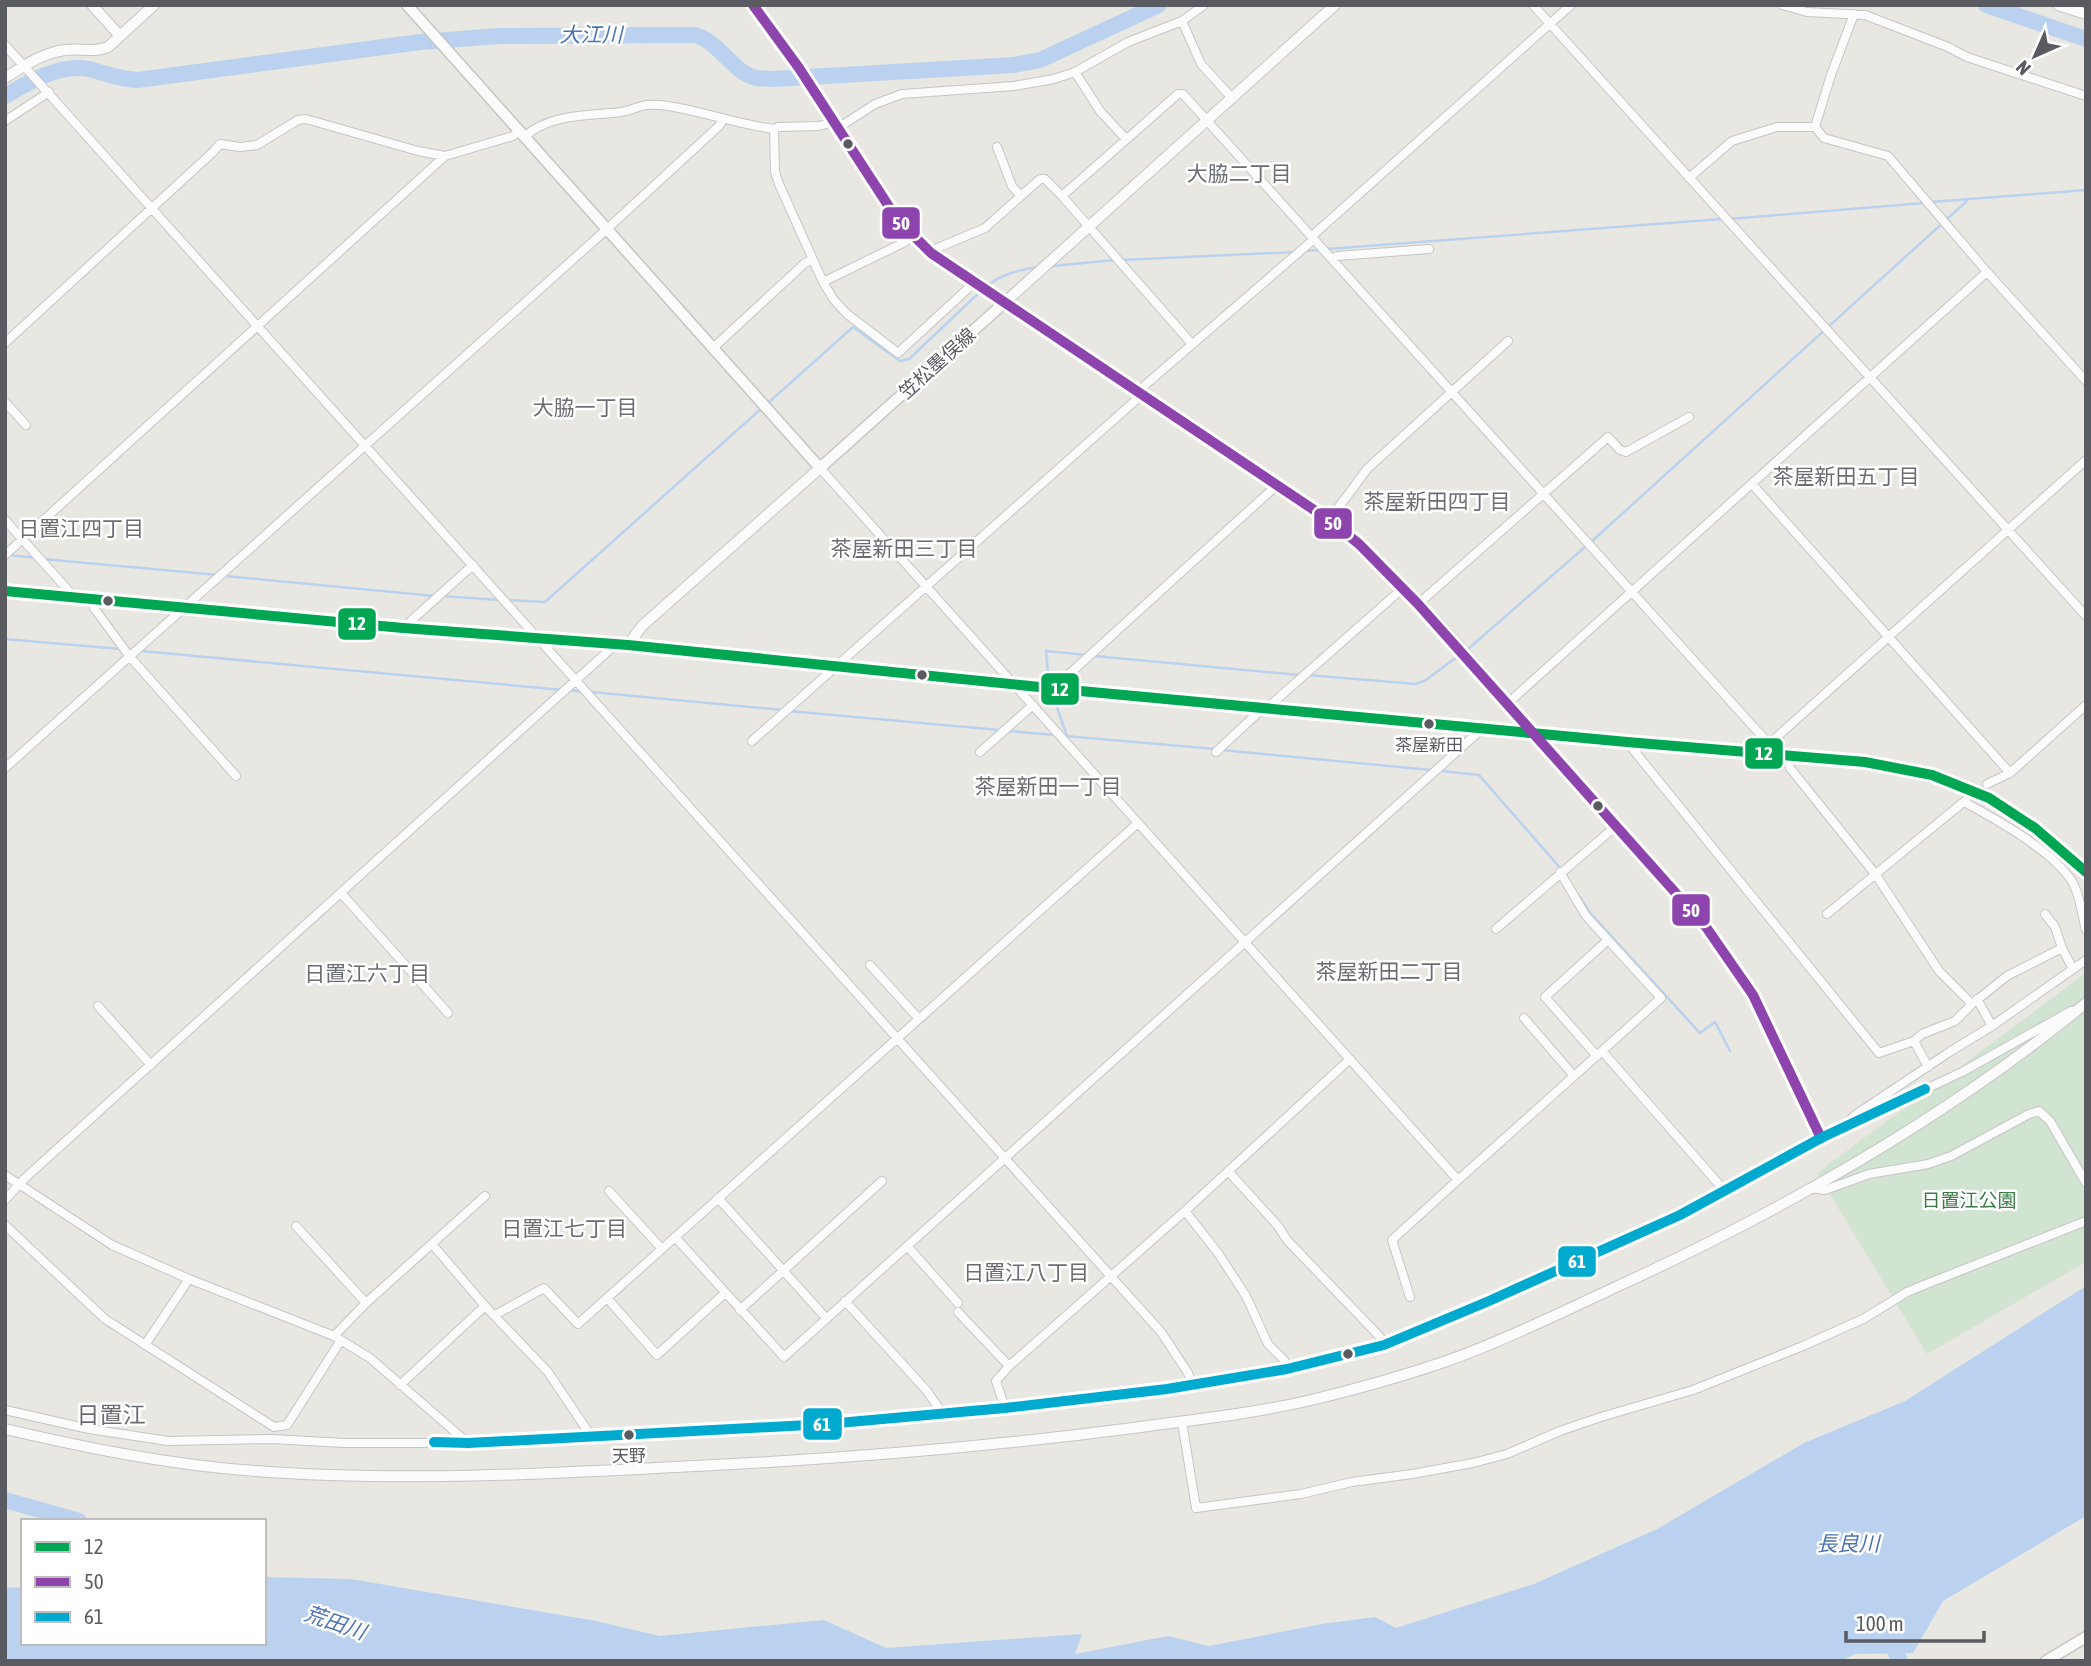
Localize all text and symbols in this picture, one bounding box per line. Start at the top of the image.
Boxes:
north arrow [2000,21,2070,91]
water label: 大江川 [560,22,624,46]
text: N [2011,56,2035,80]
unlabelled marker [841,137,855,151]
district label: 大脇二丁目 [1187,161,1292,185]
line badge: 50 [881,206,921,240]
text: 50 [892,212,910,234]
street label: 笠松墨俣線 [894,323,980,403]
district label: 大脇一丁目 [533,395,638,419]
district label: 茶屋新田五丁目 [1773,464,1920,488]
district label: 茶屋新田四丁目 [1364,489,1511,513]
line badge: 50 [1313,507,1353,540]
text: 50 [1324,512,1342,534]
district label: 日置江四丁目 [18,516,144,540]
district label: 茶屋新田三丁目 [831,536,978,560]
unlabelled marker [101,594,115,608]
line badge: 12 [337,607,377,641]
text: 12 [348,612,366,634]
unlabelled marker [915,668,929,682]
line badge: 12 [1040,672,1080,706]
text: 12 [1051,678,1069,700]
marker: 茶屋新田 [1422,717,1436,731]
place label: 茶屋新田 [1395,735,1463,755]
line badge: 12 [1744,737,1784,770]
text: 12 [1755,742,1773,764]
district label: 茶屋新田一丁目 [975,774,1122,798]
unlabelled marker [1591,799,1605,813]
line badge: 50 [1671,893,1711,927]
text: 50 [1682,899,1700,921]
district label: 茶屋新田二丁目 [1316,959,1463,983]
district label: 日置江六丁目 [304,961,430,985]
park label: 日置江公園 [1921,1189,2017,1211]
district label: 日置江七丁目 [501,1216,627,1240]
line badge: 61 [1557,1245,1597,1278]
text: 61 [1568,1250,1586,1272]
district label: 日置江八丁目 [963,1260,1089,1284]
unlabelled marker [1341,1347,1355,1361]
district label: 日置江 [77,1402,146,1428]
line badge: 61 [802,1407,843,1441]
text: 61 [813,1413,831,1435]
marker: 天野 [622,1428,636,1442]
place label: 天野 [612,1446,646,1466]
legend [21,1519,266,1645]
water label: 長良川 [1817,1531,1881,1555]
text: 12 [84,1534,104,1558]
text: 50 [84,1569,104,1593]
water label: 荒田川 [302,1600,371,1644]
scale bar [1846,1600,1984,1644]
text: 61 [84,1604,104,1628]
text: 100 m [1856,1611,1904,1635]

